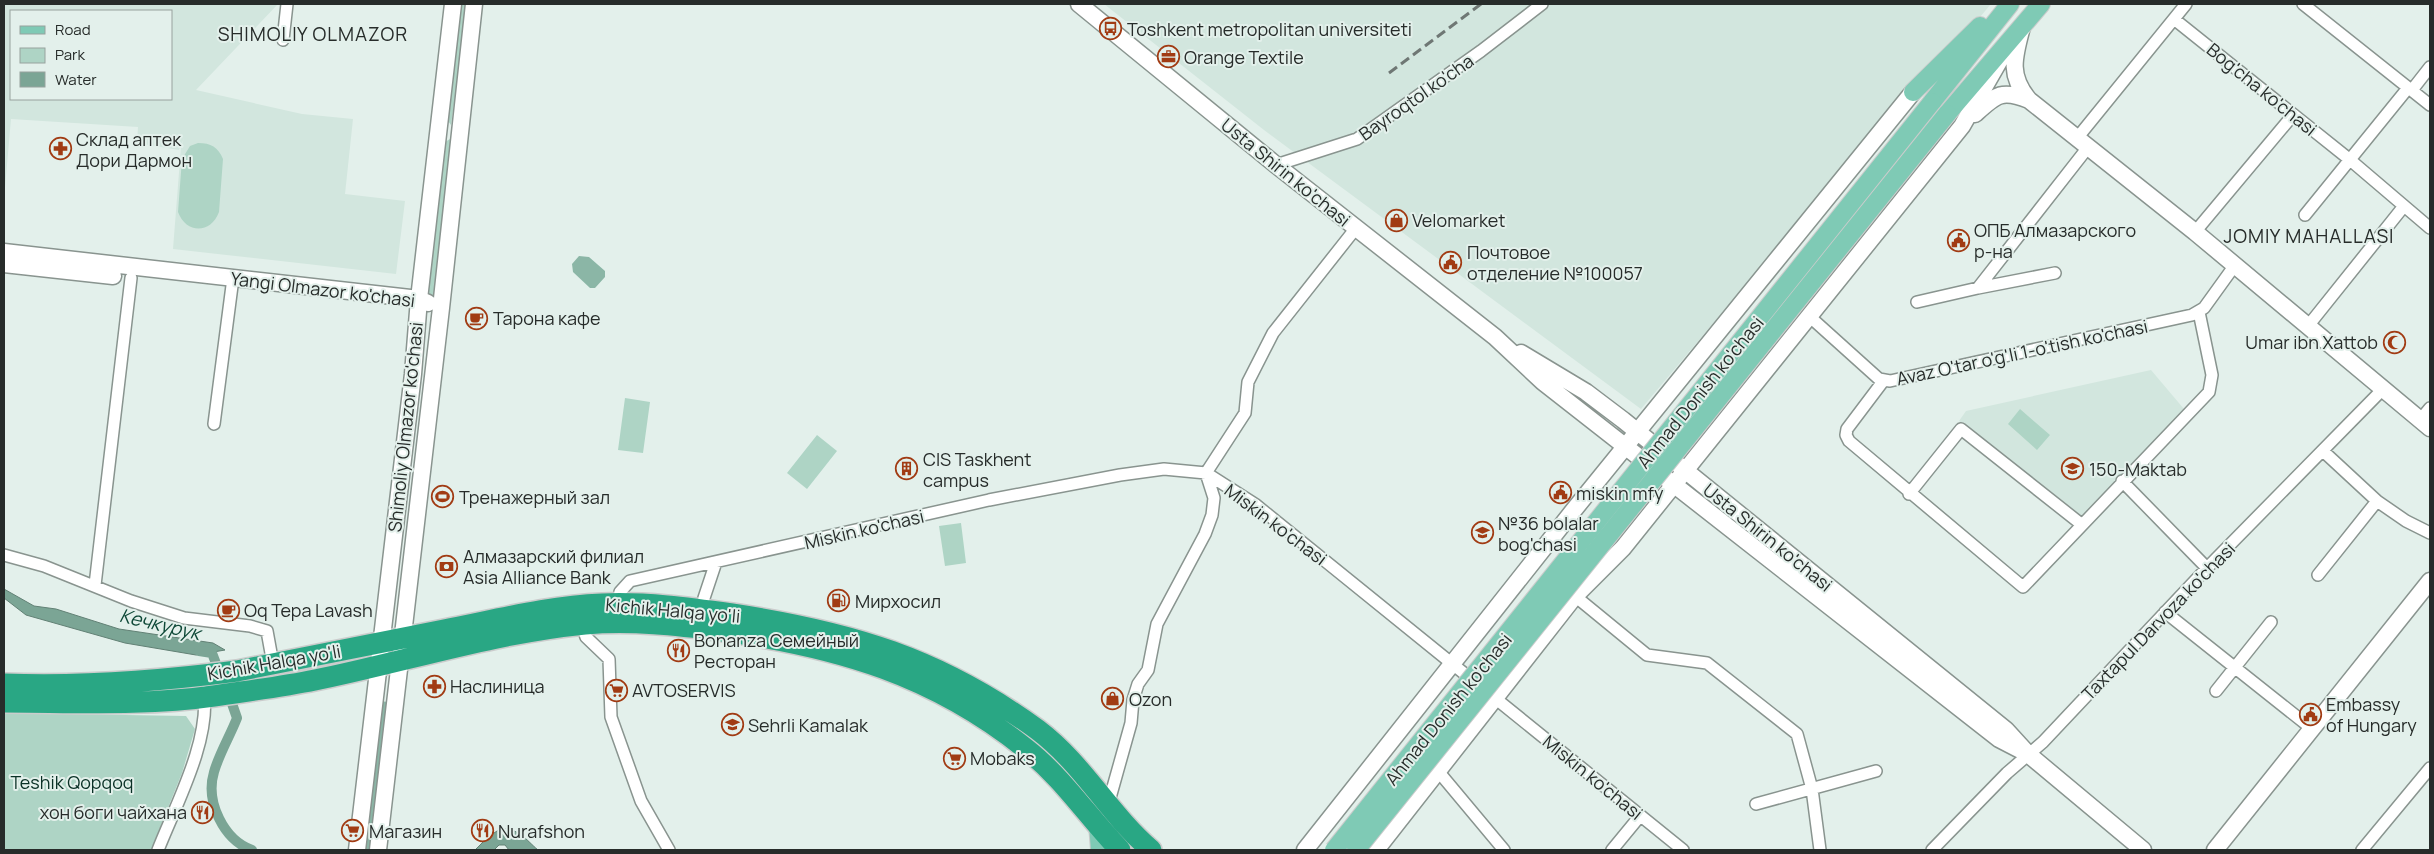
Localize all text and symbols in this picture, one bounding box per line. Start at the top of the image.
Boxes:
legend [10,10,172,100]
bus stop icon: Toshkent metropolitan universiteti [1099,17,1123,41]
place label: Toshkent metropolitan universiteti [1127,17,1412,41]
text: Road [55,19,91,40]
district label: SHIMOLIY OLMAZOR [218,21,408,47]
street label: Bog'cha ko'chasi [2202,37,2322,141]
text: Park [55,44,85,65]
office icon: Orange Textile [1156,45,1180,69]
place label: Orange Textile [1184,45,1304,69]
street label: Bayroqtol ko'cha [1354,48,1478,146]
text: Water [55,69,97,90]
street label: Usta Shirin ko'chasi [1216,112,1356,232]
place label: Склад аптек Дори Дармон [76,127,192,172]
pharmacy icon: Склад аптек Дори Дармон [48,137,72,161]
shop icon: Velomarket [1384,208,1408,232]
place label: Velomarket [1412,208,1505,232]
place label: ОПБ Алмазарского р-на [1974,218,2136,263]
district label: JOMIY MAHALLASI [2223,223,2395,249]
public building icon: ОПБ Алмазарского р-на [1946,228,1970,252]
place label: Почтовое отделение №100057 [1467,240,1643,285]
public building icon: Почтовое отделение №100057 [1439,250,1463,274]
street label: Yangi Olmazor ko'chasi [229,266,417,312]
cafe icon: Тарона кафе [465,306,489,330]
place label: Тарона кафе [493,306,600,330]
street label: Ahmad Donish ko'chasi [1631,311,1769,473]
street label: Avaz O'tar o'g'li 1-o'tish ko'chasi [1894,314,2150,390]
street label: Shimoliy Olmazor ko'chasi [382,321,428,533]
place label: Umar ibn Xattob [2245,330,2378,354]
mosque icon: Umar ibn Xattob [2382,330,2406,354]
place label: CIS Taskhent campus [923,447,1031,492]
building icon: CIS Taskhent campus [895,457,919,481]
school or university icon: 150-Maktab [2061,457,2085,481]
place label: 150-Maktab [2089,457,2187,481]
street label: Usta Shirin ko'chasi [1698,477,1838,597]
street label: Miskin ko'chasi [1220,478,1332,570]
public building icon: miskin mfy [1548,481,1572,505]
place label: miskin mfy [1576,481,1664,505]
sports icon: Тренажерный зал [431,485,455,509]
place label: Тренажерный зал [459,485,610,509]
street label: Miskin ko'chasi [802,504,926,554]
place label: №36 bolalar bog'chasi [1498,511,1599,556]
school or university icon: №36 bolalar bog'chasi [1470,521,1494,545]
street label: Taxtapul Darvoza ko'chasi [2076,537,2240,705]
place label: Алмазарский филиал Asia Alliance Bank [463,544,644,589]
bank icon: Алмазарский филиал Asia Alliance Bank [435,554,459,578]
fuel station icon: Мирхосил [827,589,851,613]
place label: Мирхосил [855,589,941,613]
street label: Kichik Halqa yo'li [605,592,741,628]
cafe icon: Oq Tepa Lavash [216,598,240,622]
place label: Oq Tepa Lavash [244,598,373,622]
water label: Кечкурук [117,602,205,646]
place label: Bonanza Семейный Ресторан [694,628,859,673]
street label: Ahmad Donish ko'chasi [1379,628,1517,790]
street label: Kichik Halqa yo'li [205,638,343,686]
restaurant icon: Bonanza Семейный Ресторан [666,638,690,662]
pharmacy icon: Наслиница [422,674,446,698]
place label: Наслиница [450,674,545,698]
supermarket icon: AVTOSERVIS [604,678,628,702]
place label: AVTOSERVIS [632,678,736,702]
shop icon: Ozon [1101,687,1125,711]
place label: Ozon [1129,687,1172,711]
place label: Embassy of Hungary [2326,692,2417,737]
public building icon: Embassy of Hungary [2298,702,2322,726]
school or university icon: Sehrli Kamalak [720,713,744,737]
place label: Sehrli Kamalak [748,713,869,737]
street label: Miskin ko'chasi [1538,729,1648,825]
supermarket icon: Mobaks [942,746,966,770]
place label: Mobaks [970,746,1035,770]
park label: Teshik Qopqoq [11,770,134,794]
place label: хон боги чайхана [40,800,187,824]
restaurant icon: хон боги чайхана [191,800,215,824]
supermarket icon: Магазин [341,819,365,843]
place label: Магазин [369,819,442,843]
restaurant icon: Nurafshon [470,819,494,843]
place label: Nurafshon [498,819,585,843]

